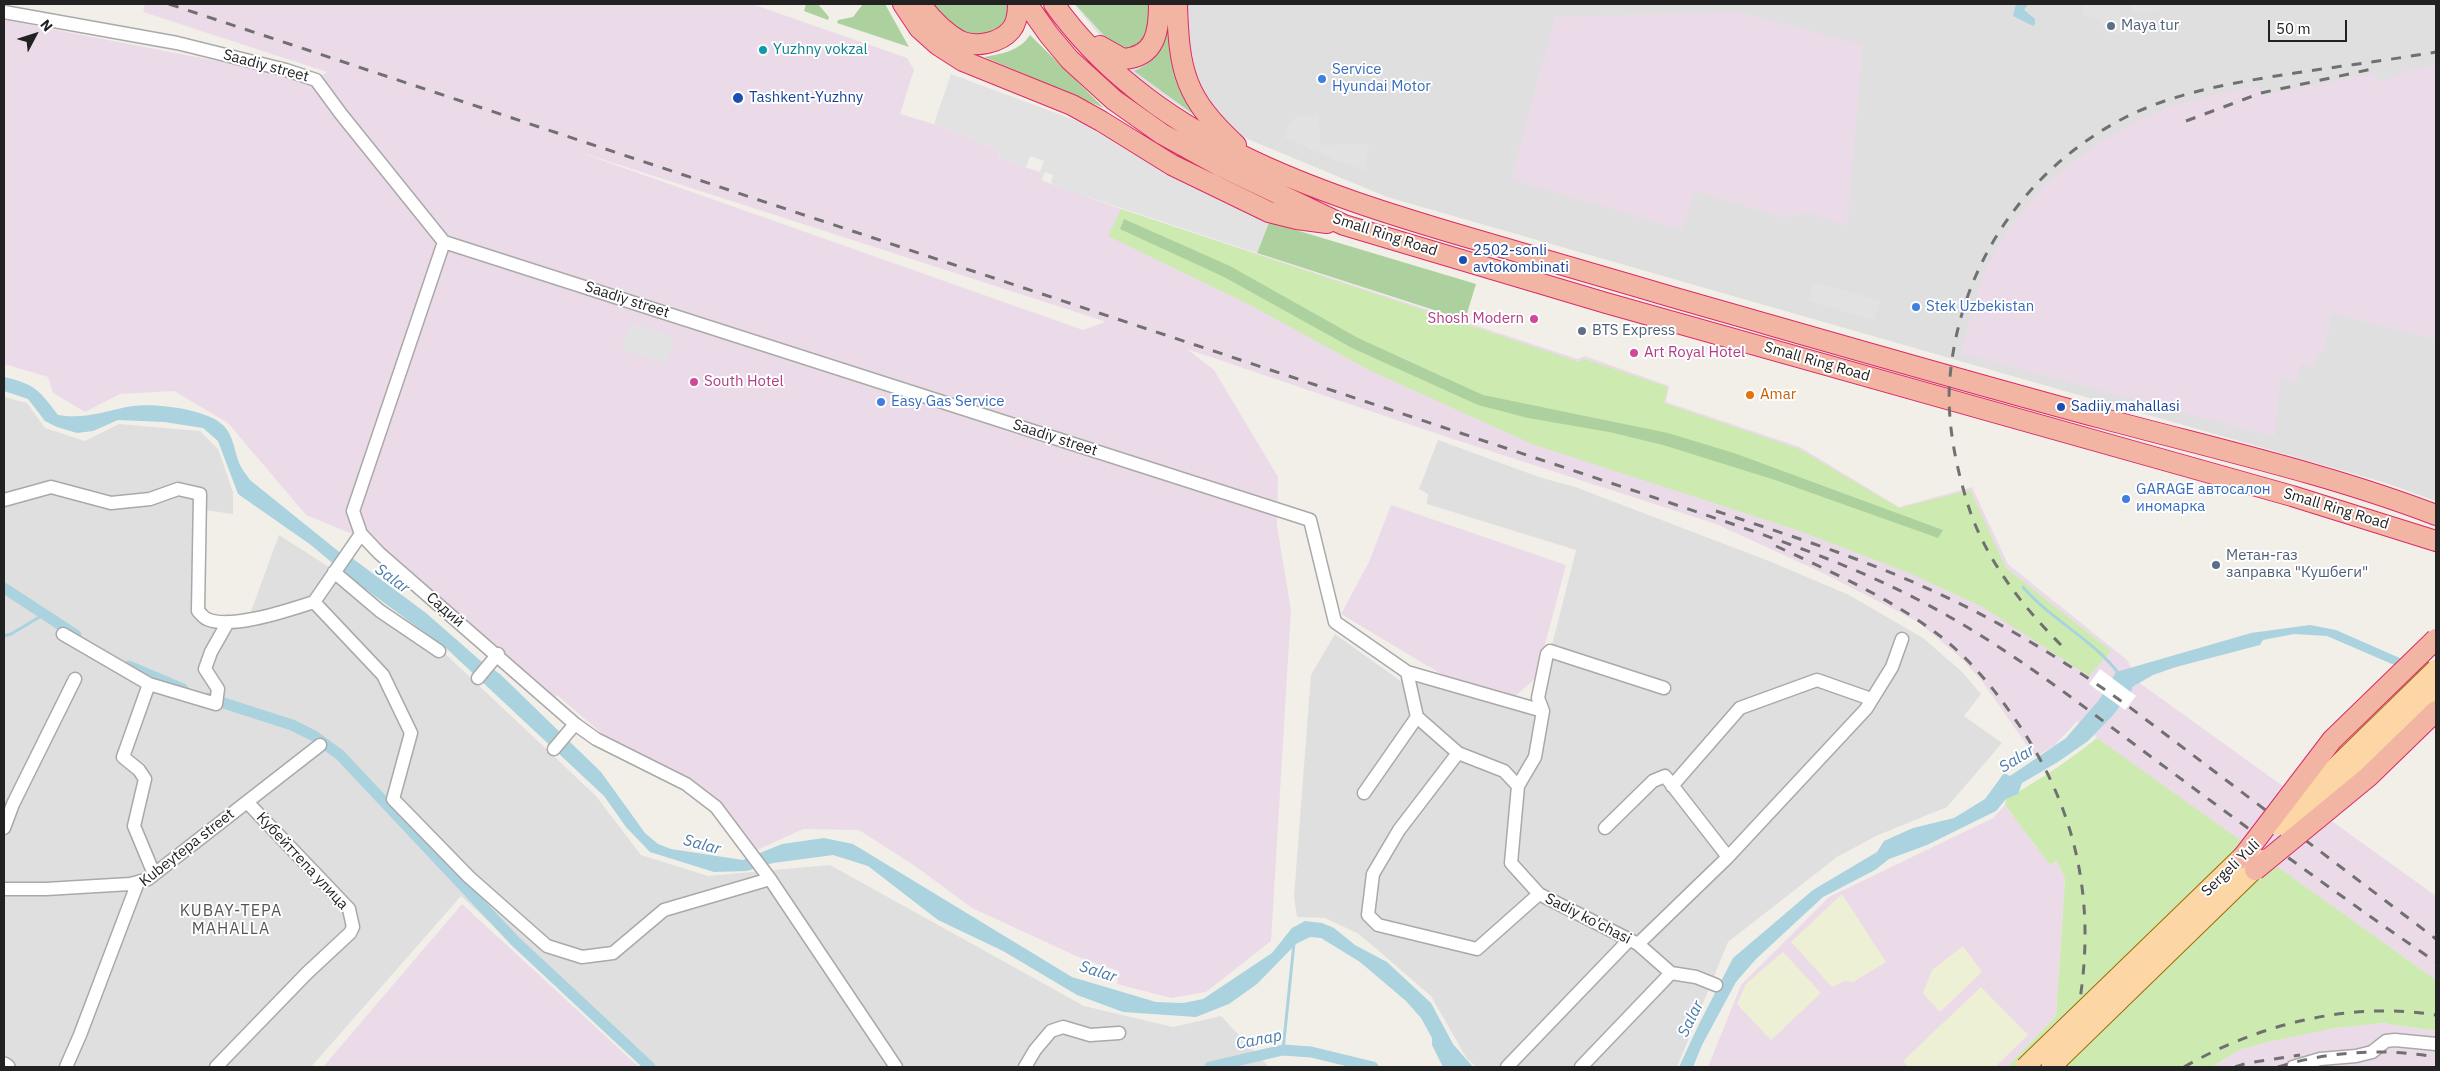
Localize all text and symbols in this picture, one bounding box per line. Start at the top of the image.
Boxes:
north arrow [10,10,60,60]
scale bar [2270,10,2349,42]
text: N [36,16,57,35]
place label: Maya tur [2121,17,2179,35]
text: 50 m [2276,19,2311,38]
marker: Maya tur [2105,20,2117,32]
place label: Yuzhny vokzal [773,41,867,59]
marker: Yuzhny vokzal [757,44,769,56]
street label: Saadiy street [221,46,311,86]
place label: Service Hyundai Motor [1332,61,1431,96]
marker: Service Hyundai Motor [1316,73,1328,85]
place label: Tashkent-Yuzhny [749,89,863,107]
marker: Tashkent-Yuzhny [731,91,745,105]
street label: Small Ring Road [1330,210,1440,260]
place label: 2502-sonli avtokombinati [1473,242,1569,277]
marker: 2502-sonli avtokombinati [1457,254,1469,266]
street label: Saadiy street [582,278,672,322]
place label: Stek Uzbekistan [1926,298,2034,316]
marker: Stek Uzbekistan [1910,301,1922,313]
place label: Shosh Modern [1427,310,1524,328]
marker: Shosh Modern [1528,313,1540,325]
place label: BTS Express [1592,322,1675,340]
marker: BTS Express [1576,325,1588,337]
street label: Small Ring Road [1762,338,1872,386]
place label: Art Royal Hotel [1644,344,1745,362]
marker: Art Royal Hotel [1628,347,1640,359]
place label: South Hotel [704,373,783,391]
marker: South Hotel [688,376,700,388]
place label: Amar [1760,386,1796,404]
marker: Amar [1744,389,1756,401]
place label: Easy Gas Service [891,393,1005,411]
marker: Easy Gas Service [875,396,887,408]
place label: Sadiiy mahallasi [2071,398,2180,416]
marker: Sadiiy mahallasi [2055,401,2067,413]
street label: Saadiy street [1010,416,1100,460]
place label: GARAGE автосалон иномарка [2136,481,2271,516]
street label: Small Ring Road [2281,484,2391,534]
marker: GARAGE автосалон иномарка [2120,493,2132,505]
place label: Метан-газ заправка "Кушбеги" [2226,547,2368,582]
marker: Метан-газ заправка "Кушбеги" [2210,559,2222,571]
water label: Salar [371,560,413,598]
street label: Садий [422,589,468,631]
water label: Salar [1996,741,2038,777]
street label: Kubeytepa street [136,805,238,891]
street label: Кубейттепа улица [252,809,352,913]
water label: Salar [681,831,723,859]
street label: Sergeli Yuli [2198,836,2264,900]
street label: Sadiy ko'chasi [1542,890,1634,948]
district label: KUBAY-TEPA MAHALLA [178,901,284,939]
water label: Salar [1077,957,1119,987]
water label: Salar [1674,998,1708,1040]
water label: Салар [1234,1026,1284,1054]

